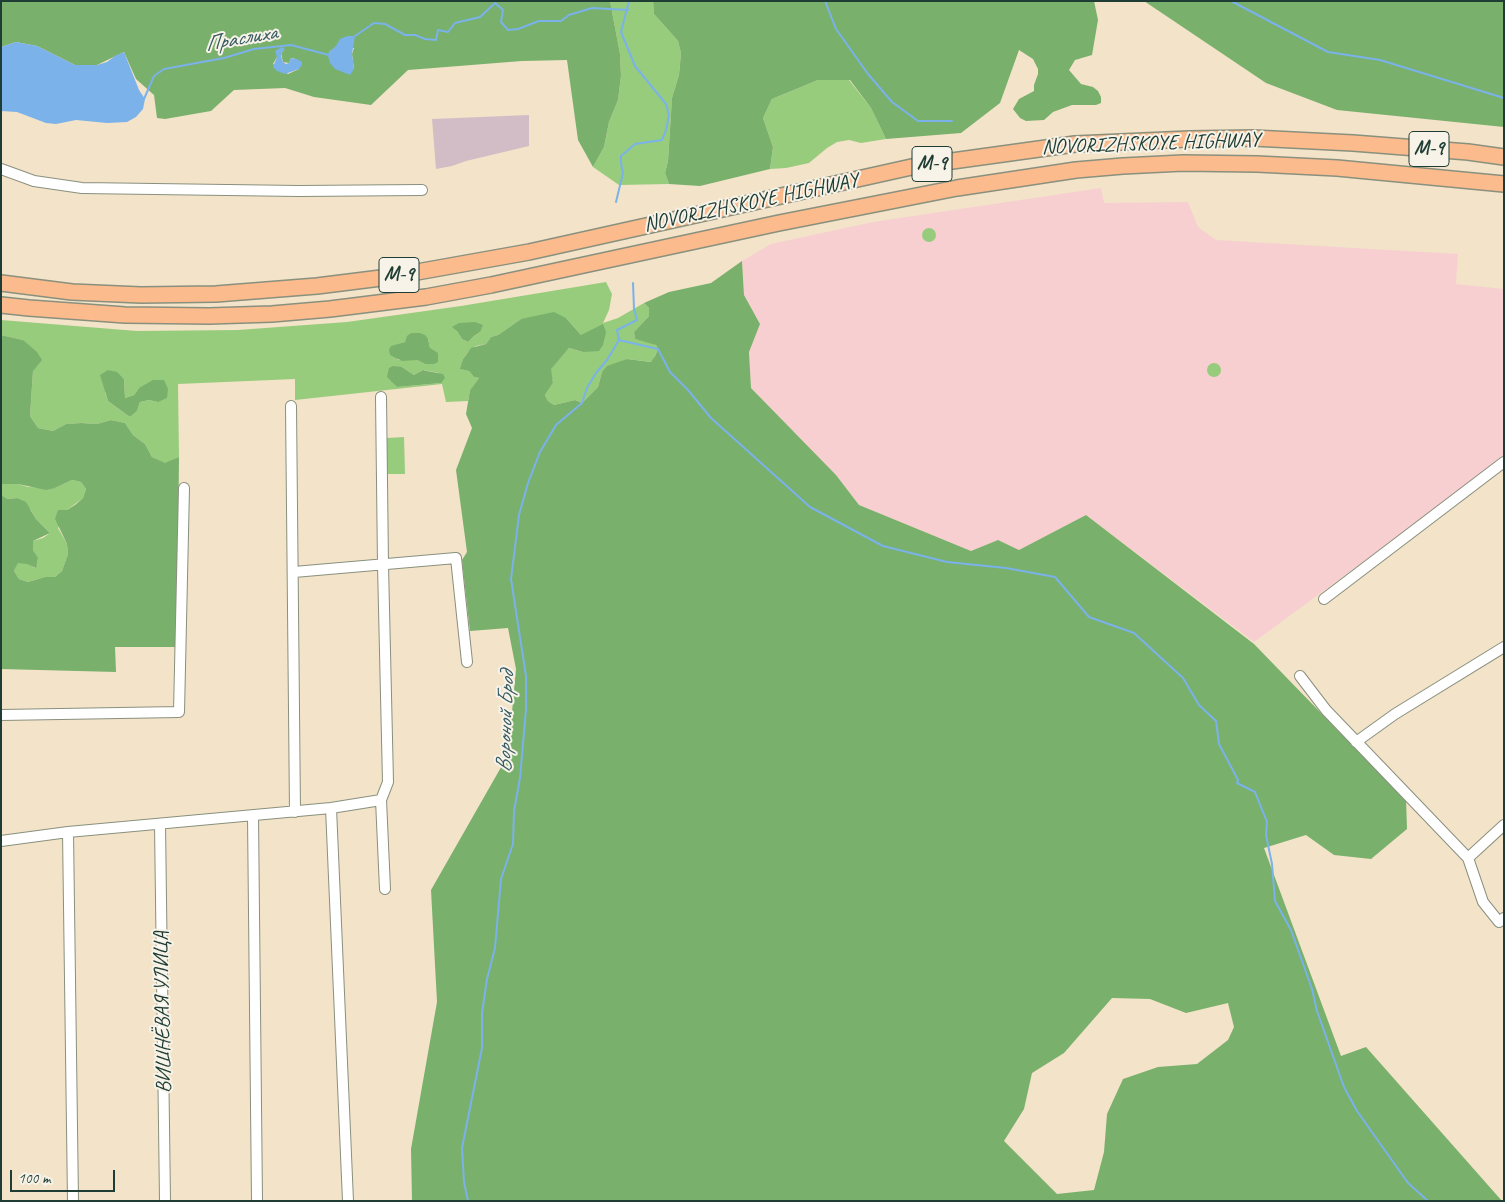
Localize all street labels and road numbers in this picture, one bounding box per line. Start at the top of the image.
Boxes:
street label: NOVORIZHSKOYE HIGHWAY [1041,128,1261,160]
road number: М-9 [1409,132,1449,166]
road number: М-9 [912,146,952,182]
street label: NOVORIZHSKOYE HIGHWAY [641,168,861,238]
road number: М-9 [379,258,419,292]
street label: ВИШНЁВАЯ УЛИЦА [149,931,177,1093]

